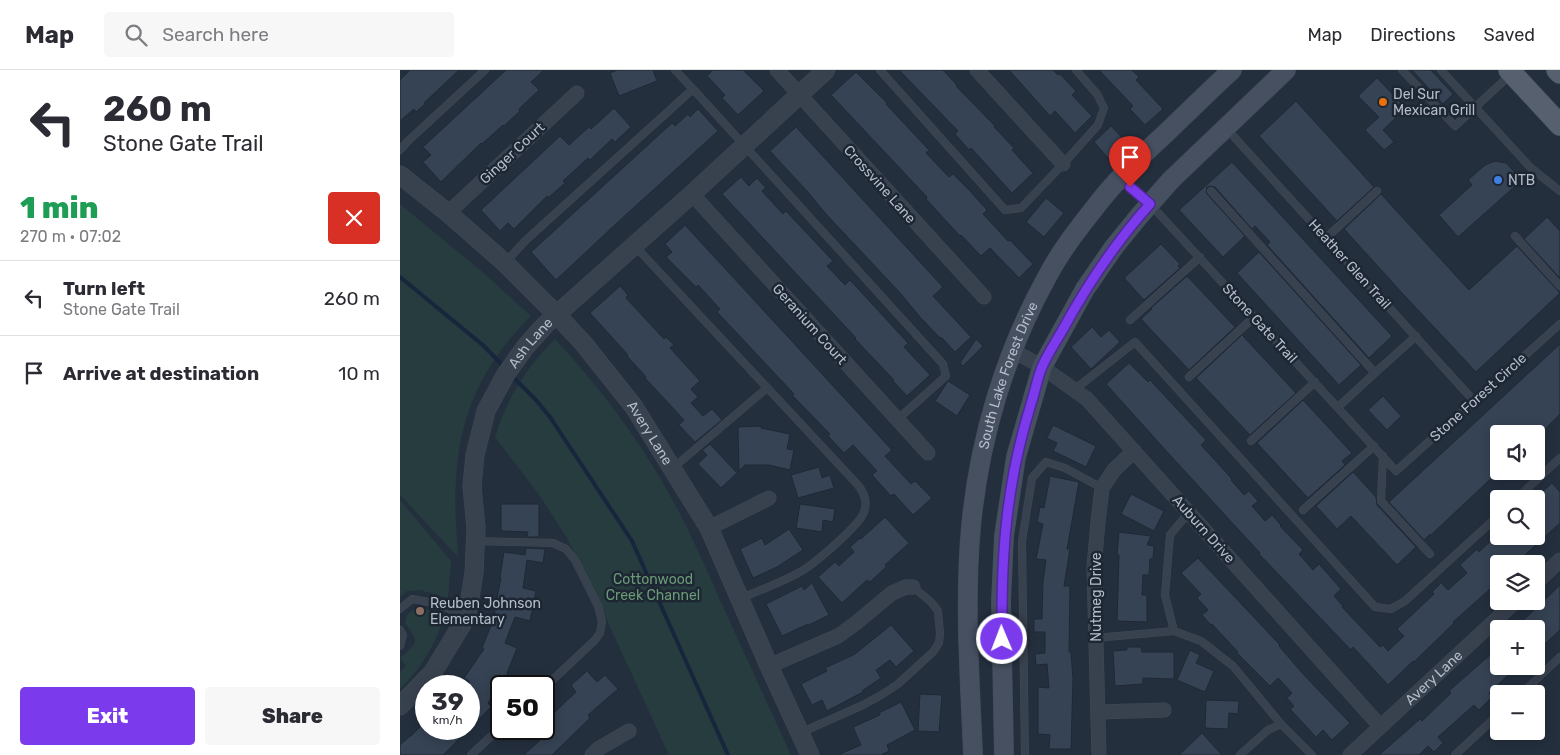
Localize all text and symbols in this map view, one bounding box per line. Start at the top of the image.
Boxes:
search box [104,12,454,57]
text: Map [25,21,74,49]
icon: search [122,21,150,49]
text: Search here [162,23,269,46]
text: Map [1307,24,1342,46]
text: Directions [1370,24,1456,46]
text: Saved [1484,24,1535,46]
place label: Del Sur Mexican Grill [1393,86,1475,119]
text: 260 m [103,88,212,130]
icon: left [20,90,85,155]
marker: Del Sur Mexican Grill [1377,96,1389,108]
street label: Ginger Court [476,119,549,188]
text: Stone Gate Trail [103,130,264,157]
pin [1109,136,1151,187]
street label: Crossvine Lane [840,142,919,227]
icon: arrive [1116,143,1144,171]
place label: NTB [1508,172,1535,189]
marker: NTB [1492,174,1504,186]
text: 1 min [20,190,98,226]
button: close [328,192,380,244]
street label: Heather Glen Trail [1305,216,1394,313]
text: 270 m · 07:02 [20,227,121,246]
text: Turn left [63,277,145,300]
street label: Geranium Court [769,280,851,369]
street label: Stone Gate Trail [1219,280,1301,367]
icon: left [20,284,48,312]
text: 260 m [324,287,380,310]
street label: South Lake Forest Drive [975,299,1042,451]
text: Stone Gate Trail [63,300,180,319]
street label: Ash Lane [505,314,556,371]
street label: Stone Forest Circle [1427,349,1530,445]
icon: arrive [20,359,48,387]
text: Arrive at destination [63,362,259,385]
text: 10 m [338,362,380,385]
street label: Avery Lane [623,397,676,468]
map controls [1490,425,1545,740]
button: sound [1490,425,1545,480]
button: search [1490,490,1545,545]
street label: Auburn Drive [1169,492,1239,567]
street label: Nutmeg Drive [1088,552,1105,642]
button: layers [1490,555,1545,610]
park label: Cottonwood Creek Channel [606,571,700,604]
place label: Reuben Johnson Elementary [430,595,541,628]
marker: Reuben Johnson Elementary [414,605,426,617]
position arrow [975,612,1027,664]
button: + [1490,620,1545,675]
street label: Avery Lane [1402,647,1466,709]
speed limit sign: 50 [490,675,555,740]
button: − [1490,685,1545,740]
button: Exit [20,687,195,745]
button: Share [205,687,380,745]
text: 39 [431,687,464,716]
text: km/h [433,713,462,727]

